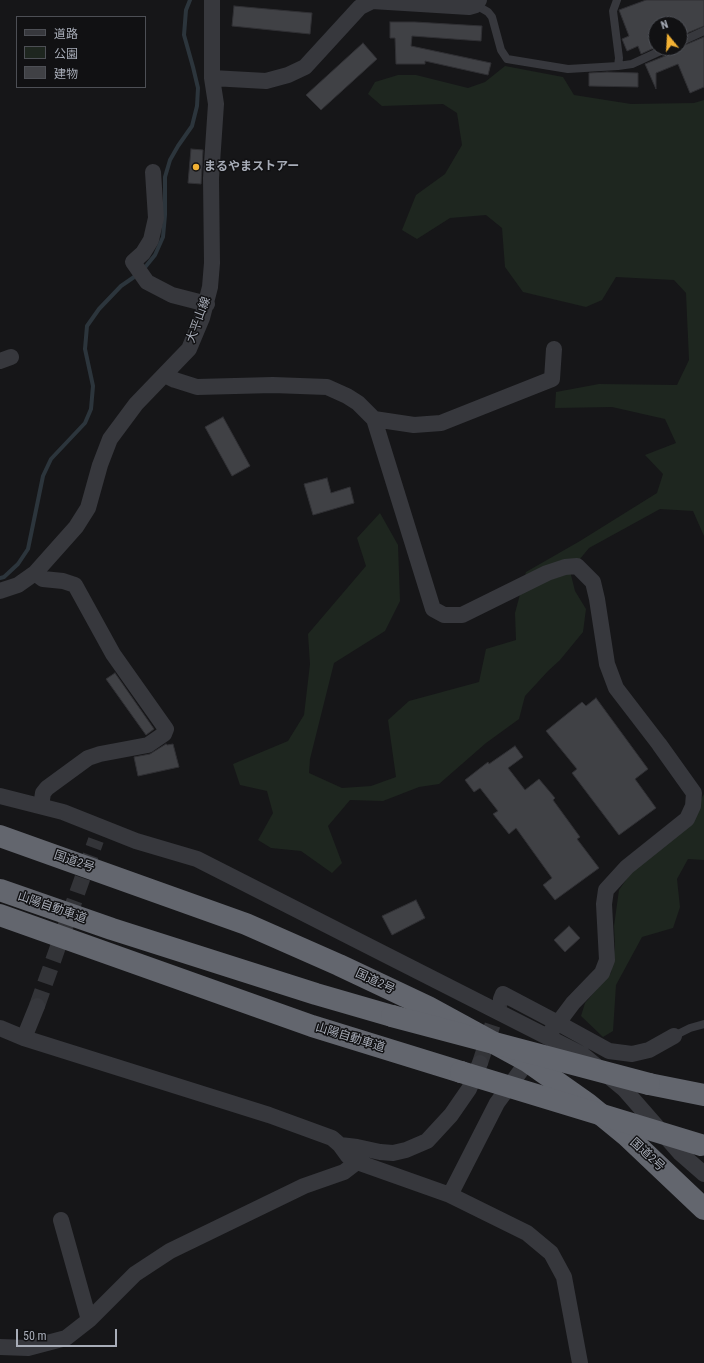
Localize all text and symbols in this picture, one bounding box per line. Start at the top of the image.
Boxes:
legend [16,16,146,88]
north arrow [648,16,688,56]
text: N [659,18,670,32]
text: 道路 [54,27,78,41]
text: 公園 [54,47,78,61]
text: 建物 [54,67,78,81]
place label: まるやまストアー [204,160,299,174]
marker: まるやまストアー [191,162,201,172]
street label: 大平山線 [184,295,214,345]
street label: 国道2号 [52,848,96,876]
street label: 山陽自動車道 [16,889,88,927]
street label: 国道2号 [353,967,397,997]
street label: 山陽自動車道 [313,1021,387,1055]
street label: 国道2号 [627,1135,667,1175]
scale bar [18,1321,119,1347]
text: 50 m [23,1329,47,1343]

